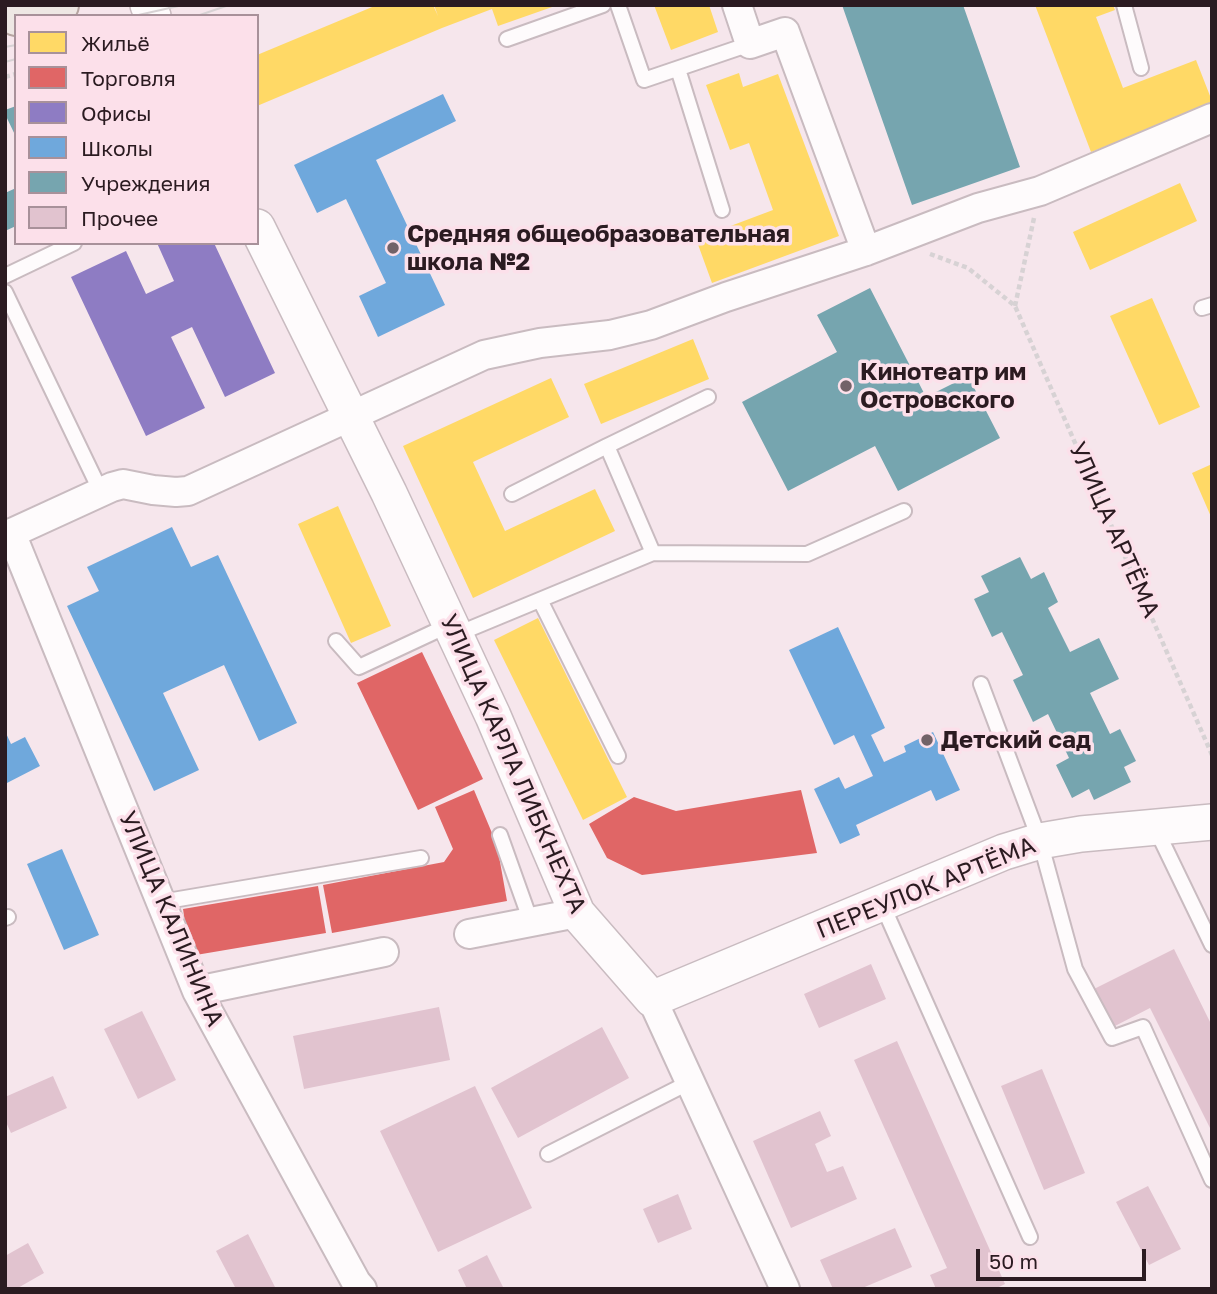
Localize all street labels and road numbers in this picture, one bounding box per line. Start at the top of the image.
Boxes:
street label: УЛИЦА АРТЁМА [1062,438,1166,622]
street label: УЛИЦА КАРЛА ЛИБКНЕХТА [434,610,592,918]
street label: УЛИЦА КАЛИНИНА [113,807,229,1031]
street label: ПЕРЕУЛОК АРТЁМА [812,831,1040,945]

